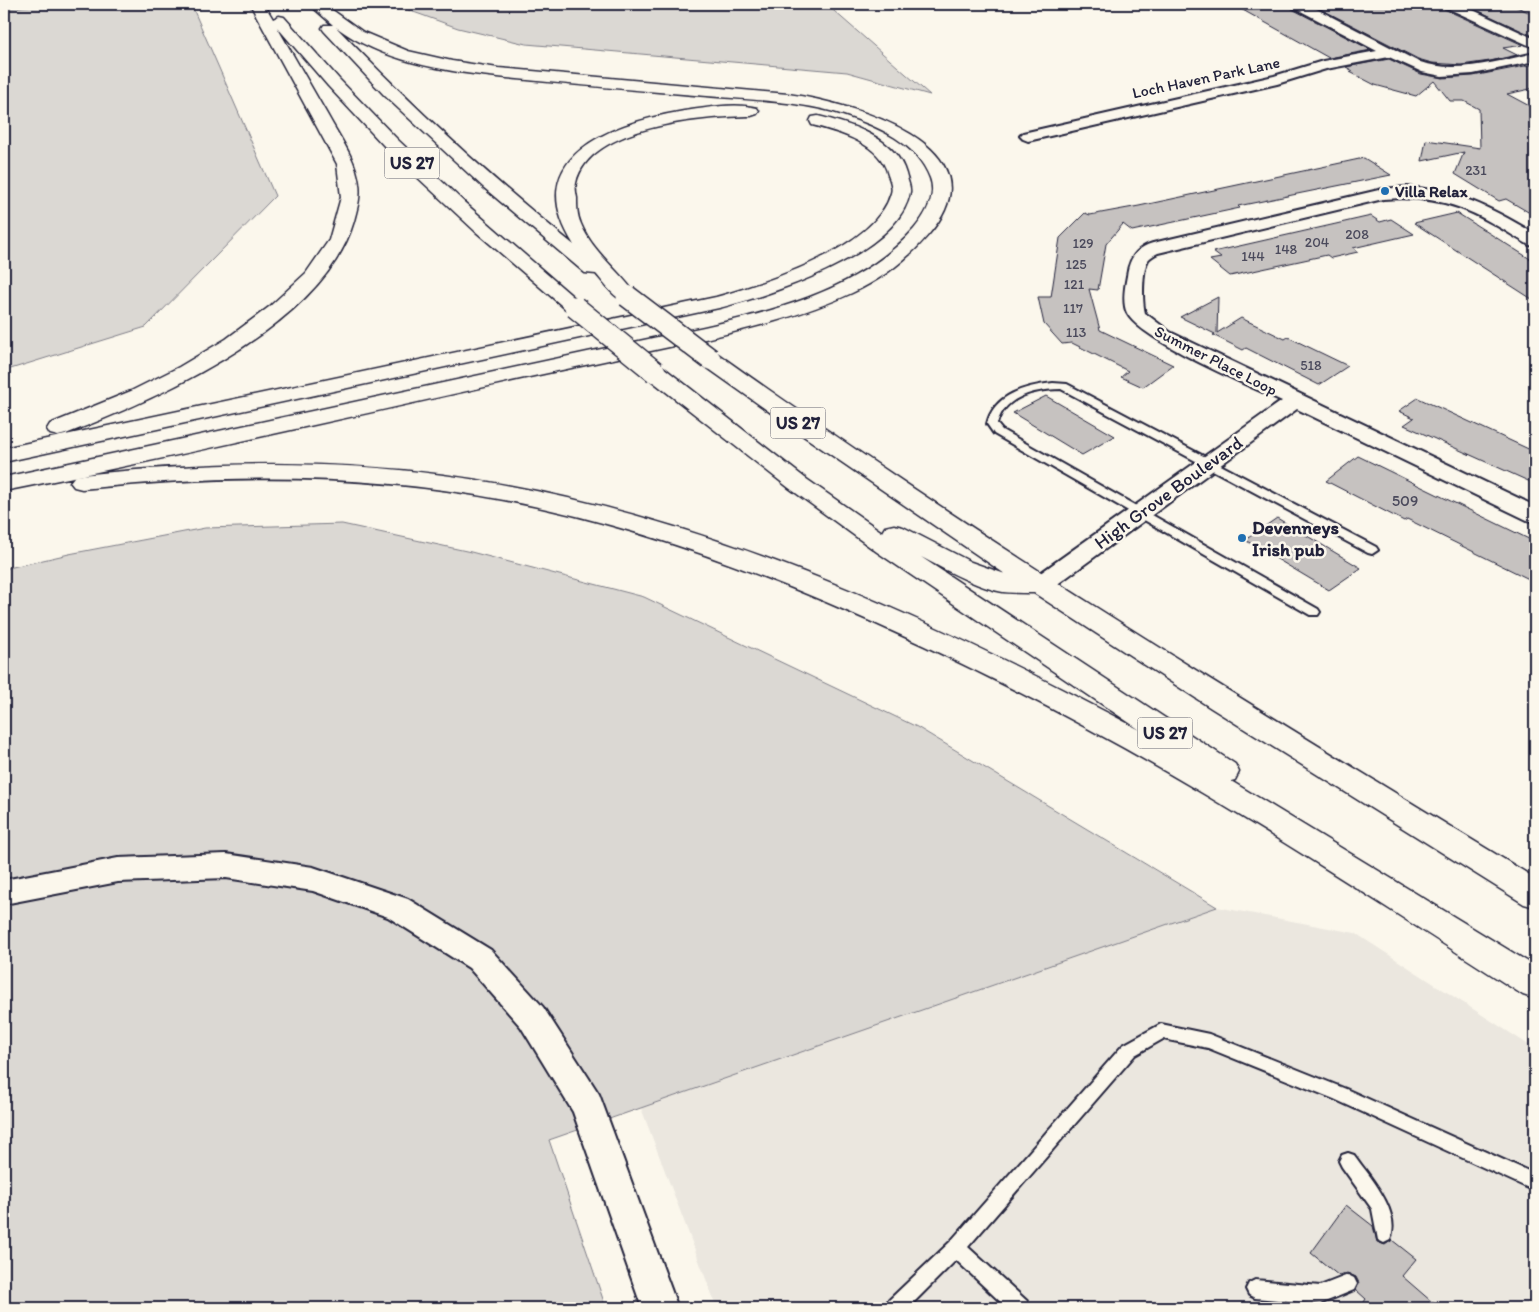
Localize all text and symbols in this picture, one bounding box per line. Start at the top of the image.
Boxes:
street label: Loch Haven Park Lane [1130,52,1282,102]
road number: US 27 [384,148,440,178]
house number: 231 [1465,162,1487,179]
place label: Villa Relax [1395,182,1469,201]
marker: Villa Relax [1379,185,1391,197]
house number: 208 [1345,226,1369,243]
house number: 204 [1305,234,1330,251]
house number: 129 [1072,235,1094,252]
house number: 148 [1275,241,1298,258]
house number: 144 [1241,248,1265,265]
house number: 125 [1065,256,1087,273]
house number: 121 [1064,276,1085,293]
house number: 117 [1063,300,1083,317]
street label: Summer Place Loop [1151,321,1280,400]
house number: 113 [1066,324,1087,341]
house number: 518 [1300,357,1322,374]
road number: US 27 [770,408,826,438]
street label: High Grove Boulevard [1090,431,1247,554]
house number: 509 [1392,491,1418,510]
place label: Devenneys Irish pub [1252,516,1339,561]
marker: Devenneys Irish pub [1236,532,1248,544]
road number: US 27 [1138,718,1192,748]

